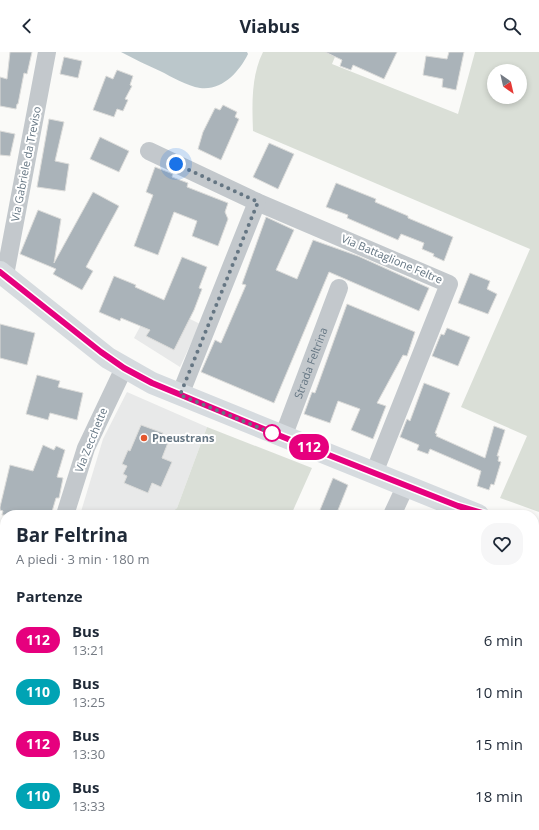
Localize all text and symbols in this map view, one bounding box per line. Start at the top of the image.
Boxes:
text: Viabus [239,14,300,38]
icon: back [16,15,38,37]
icon: search [501,15,523,37]
north arrow [487,64,527,104]
map controls [487,64,527,104]
street label: Via Gabriele da Treviso [7,105,44,223]
your location [166,154,186,174]
street label: Via Battaglione Feltre [339,230,445,287]
street label: Strada Feltrina [290,325,331,401]
street label: Via Zecchette [71,405,110,474]
unlabelled marker [263,424,281,442]
place label: Pneustrans [152,430,215,445]
marker: Pneustrans [139,433,149,443]
line badge: 112 [286,434,332,460]
text: 112 [297,437,321,456]
text: Bar Feltrina [16,522,128,548]
button: heart [481,523,523,565]
text: A piedi · 3 min · 180 m [16,550,150,568]
text: Partenze [16,586,83,606]
text: Bus [72,621,99,641]
text: 112 [26,630,50,649]
text: 6 min [484,630,523,650]
text: 13:21 [72,641,105,659]
text: Bus [72,673,99,693]
text: 110 [26,682,50,701]
text: 10 min [475,682,523,702]
text: 13:25 [72,693,105,711]
text: Bus [72,725,99,745]
text: 112 [26,734,50,753]
text: 15 min [475,734,523,754]
text: 13:30 [72,745,105,763]
text: Bus [72,777,99,797]
text: 110 [26,786,50,805]
text: 18 min [475,786,523,806]
text: 13:33 [72,797,105,815]

